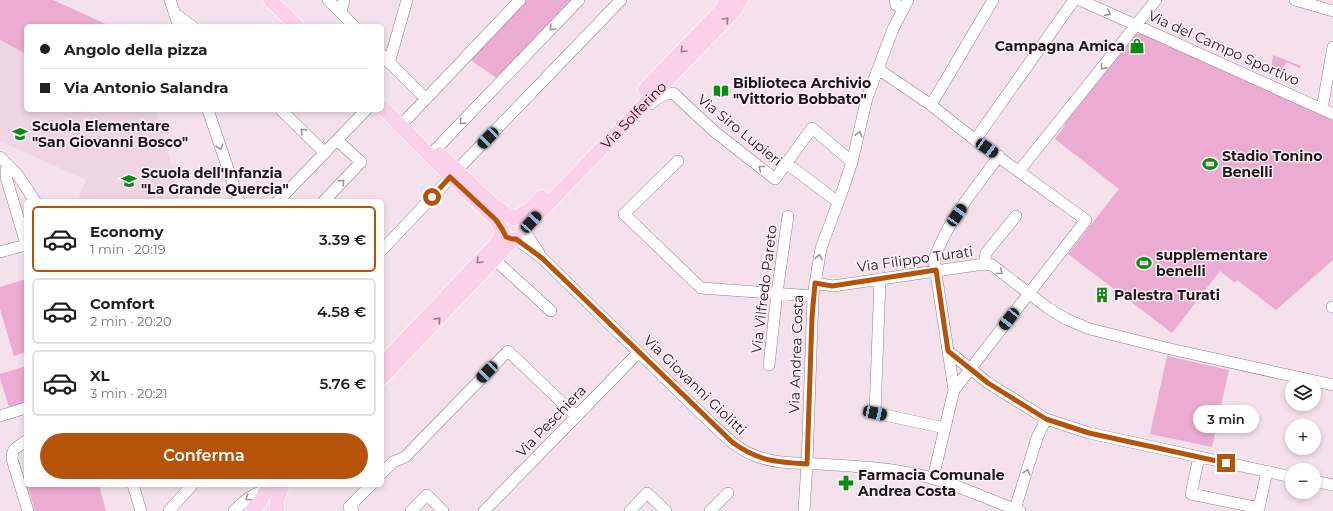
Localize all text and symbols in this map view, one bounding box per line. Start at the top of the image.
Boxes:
street label: Via del Campo Sportivo [1146,6,1303,90]
one-way arrow [1104,8,1111,16]
one-way arrow [721,17,728,24]
one-way arrow [549,23,557,31]
place label: Campagna Amica [995,37,1125,55]
shop icon: Campagna Amica [1128,37,1146,55]
text: Angolo della pizza [64,40,208,59]
one-way arrow [680,45,687,53]
one-way arrow [1100,62,1107,69]
place label: Biblioteca Archivio "Vittorio Bobbato" [733,74,871,108]
street label: Via Solferino [597,77,670,153]
text: Via Antonio Salandra [64,78,229,97]
library icon: Biblioteca Archivio "Vittorio Bobbato" [712,82,730,100]
street label: Via Siro Lupieri [694,90,786,170]
place label: Scuola Elementare "San Giovanni Bosco" [32,117,188,151]
one-way arrow [459,117,467,125]
school or university icon: Scuola Elementare "San Giovanni Bosco" [11,125,29,143]
car [475,125,501,151]
one-way arrow [300,128,308,136]
one-way arrow [854,130,862,137]
car [974,136,1000,160]
one-way arrow [215,143,224,150]
place label: Stadio Tonino Benelli [1222,147,1322,181]
sports icon: Stadio Tonino Benelli [1201,155,1219,173]
place label: Scuola dell'Infanzia "La Grande Quercia" [141,164,289,198]
one-way arrow [759,166,766,173]
school or university icon: Scuola dell'Infanzia "La Grande Quercia" [120,172,138,190]
one-way arrow [338,179,345,187]
route start [423,188,441,206]
car [945,202,969,228]
car [519,209,543,235]
icon: car [42,221,78,257]
text: Economy [90,222,163,241]
street label: Via Vilfredo Pareto [747,224,781,354]
text: 3.39 € [319,230,366,249]
text: 1 min · 20:19 [90,241,166,257]
street label: Via Filippo Turati [856,242,974,276]
place label: supplementare benelli [1156,246,1268,280]
one-way arrow [815,254,823,260]
sports icon: supplementare benelli [1135,254,1153,272]
one-way arrow [477,257,484,264]
one-way arrow [996,267,1003,274]
building icon: Palestra Turati [1093,286,1111,304]
place label: Palestra Turati [1114,286,1220,304]
icon: car [42,293,78,329]
text: Comfort [90,294,155,313]
street label: Via Andrea Costa [785,294,807,414]
text: 4.58 € [317,302,366,321]
car [997,306,1021,332]
text: 2 min · 20:20 [90,313,172,329]
one-way arrow [433,317,441,325]
street label: Via Giovanni Giolitti [640,331,750,439]
car [474,359,500,385]
icon: car [42,365,78,401]
text: XL [90,366,109,385]
text: 5.76 € [319,374,366,393]
map controls [1285,375,1321,499]
button: layers [1285,375,1321,411]
street label: Via Peschiera [512,381,590,461]
text: 3 min · 20:21 [90,385,168,401]
car [862,405,888,421]
callout: 3 min [1193,405,1259,433]
text: 3 min [1207,411,1245,427]
button: + [1285,419,1321,455]
button: Conferma [40,433,368,479]
route end [1217,454,1235,472]
button: − [1285,463,1321,499]
place label: Farmacia Comunale Andrea Costa [857,466,1005,500]
one-way arrow [1022,469,1030,476]
pharmacy icon: Farmacia Comunale Andrea Costa [837,474,855,492]
one-way arrow [246,493,253,500]

